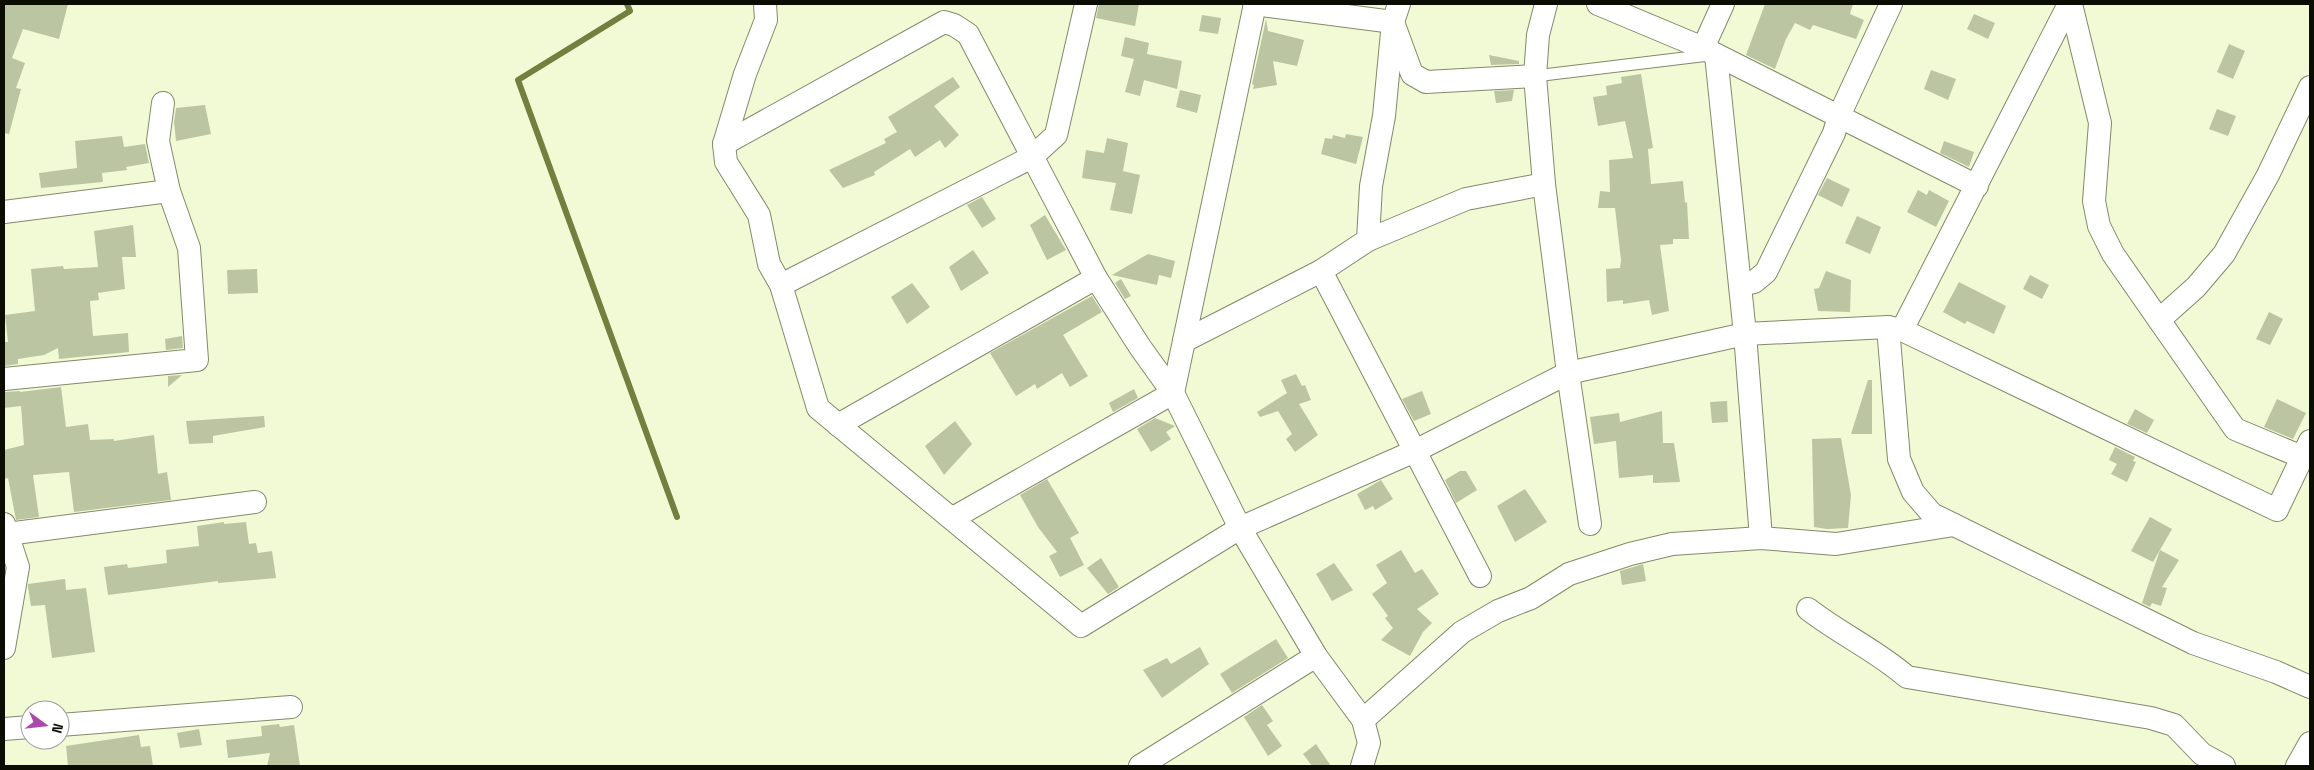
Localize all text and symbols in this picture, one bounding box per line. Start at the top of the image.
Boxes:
north arrow [20,700,70,750]
text: N [48,721,67,735]

